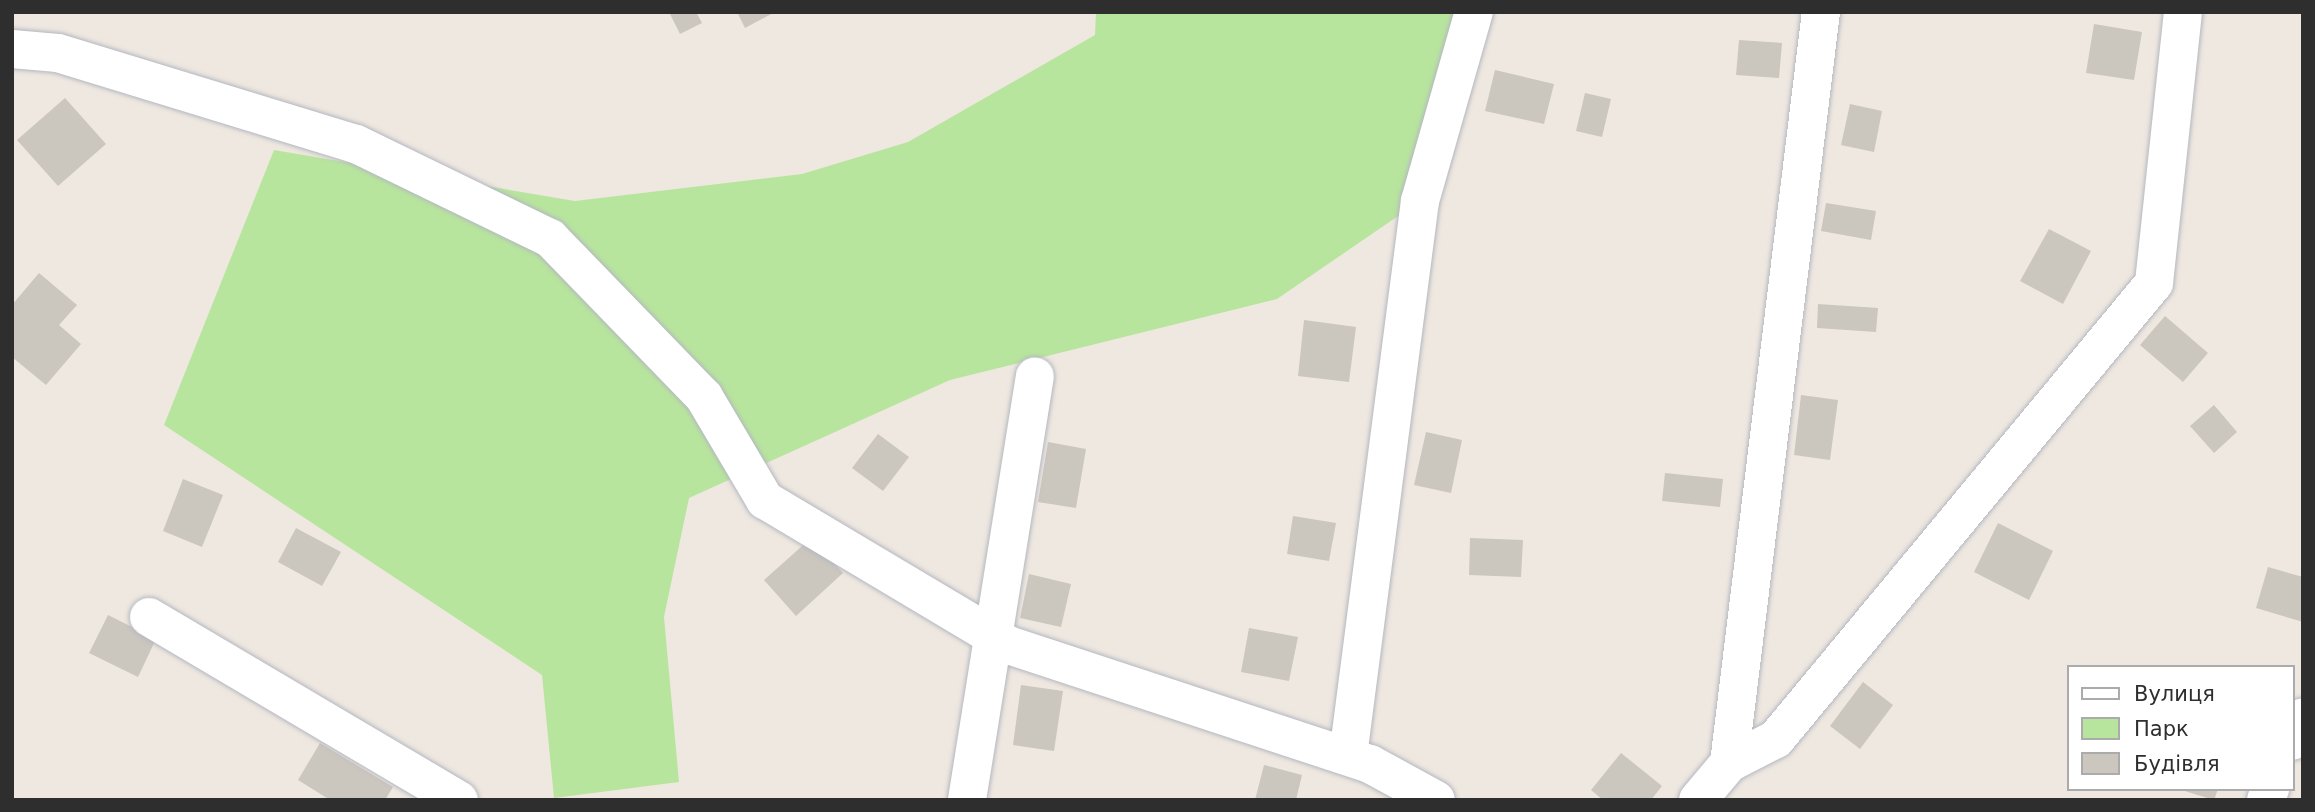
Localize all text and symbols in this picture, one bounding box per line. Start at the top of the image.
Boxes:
legend [2066,665,2294,791]
text: Вулиця [2134,682,2215,706]
text: Парк [2134,717,2189,741]
text: Будівля [2134,752,2220,776]

